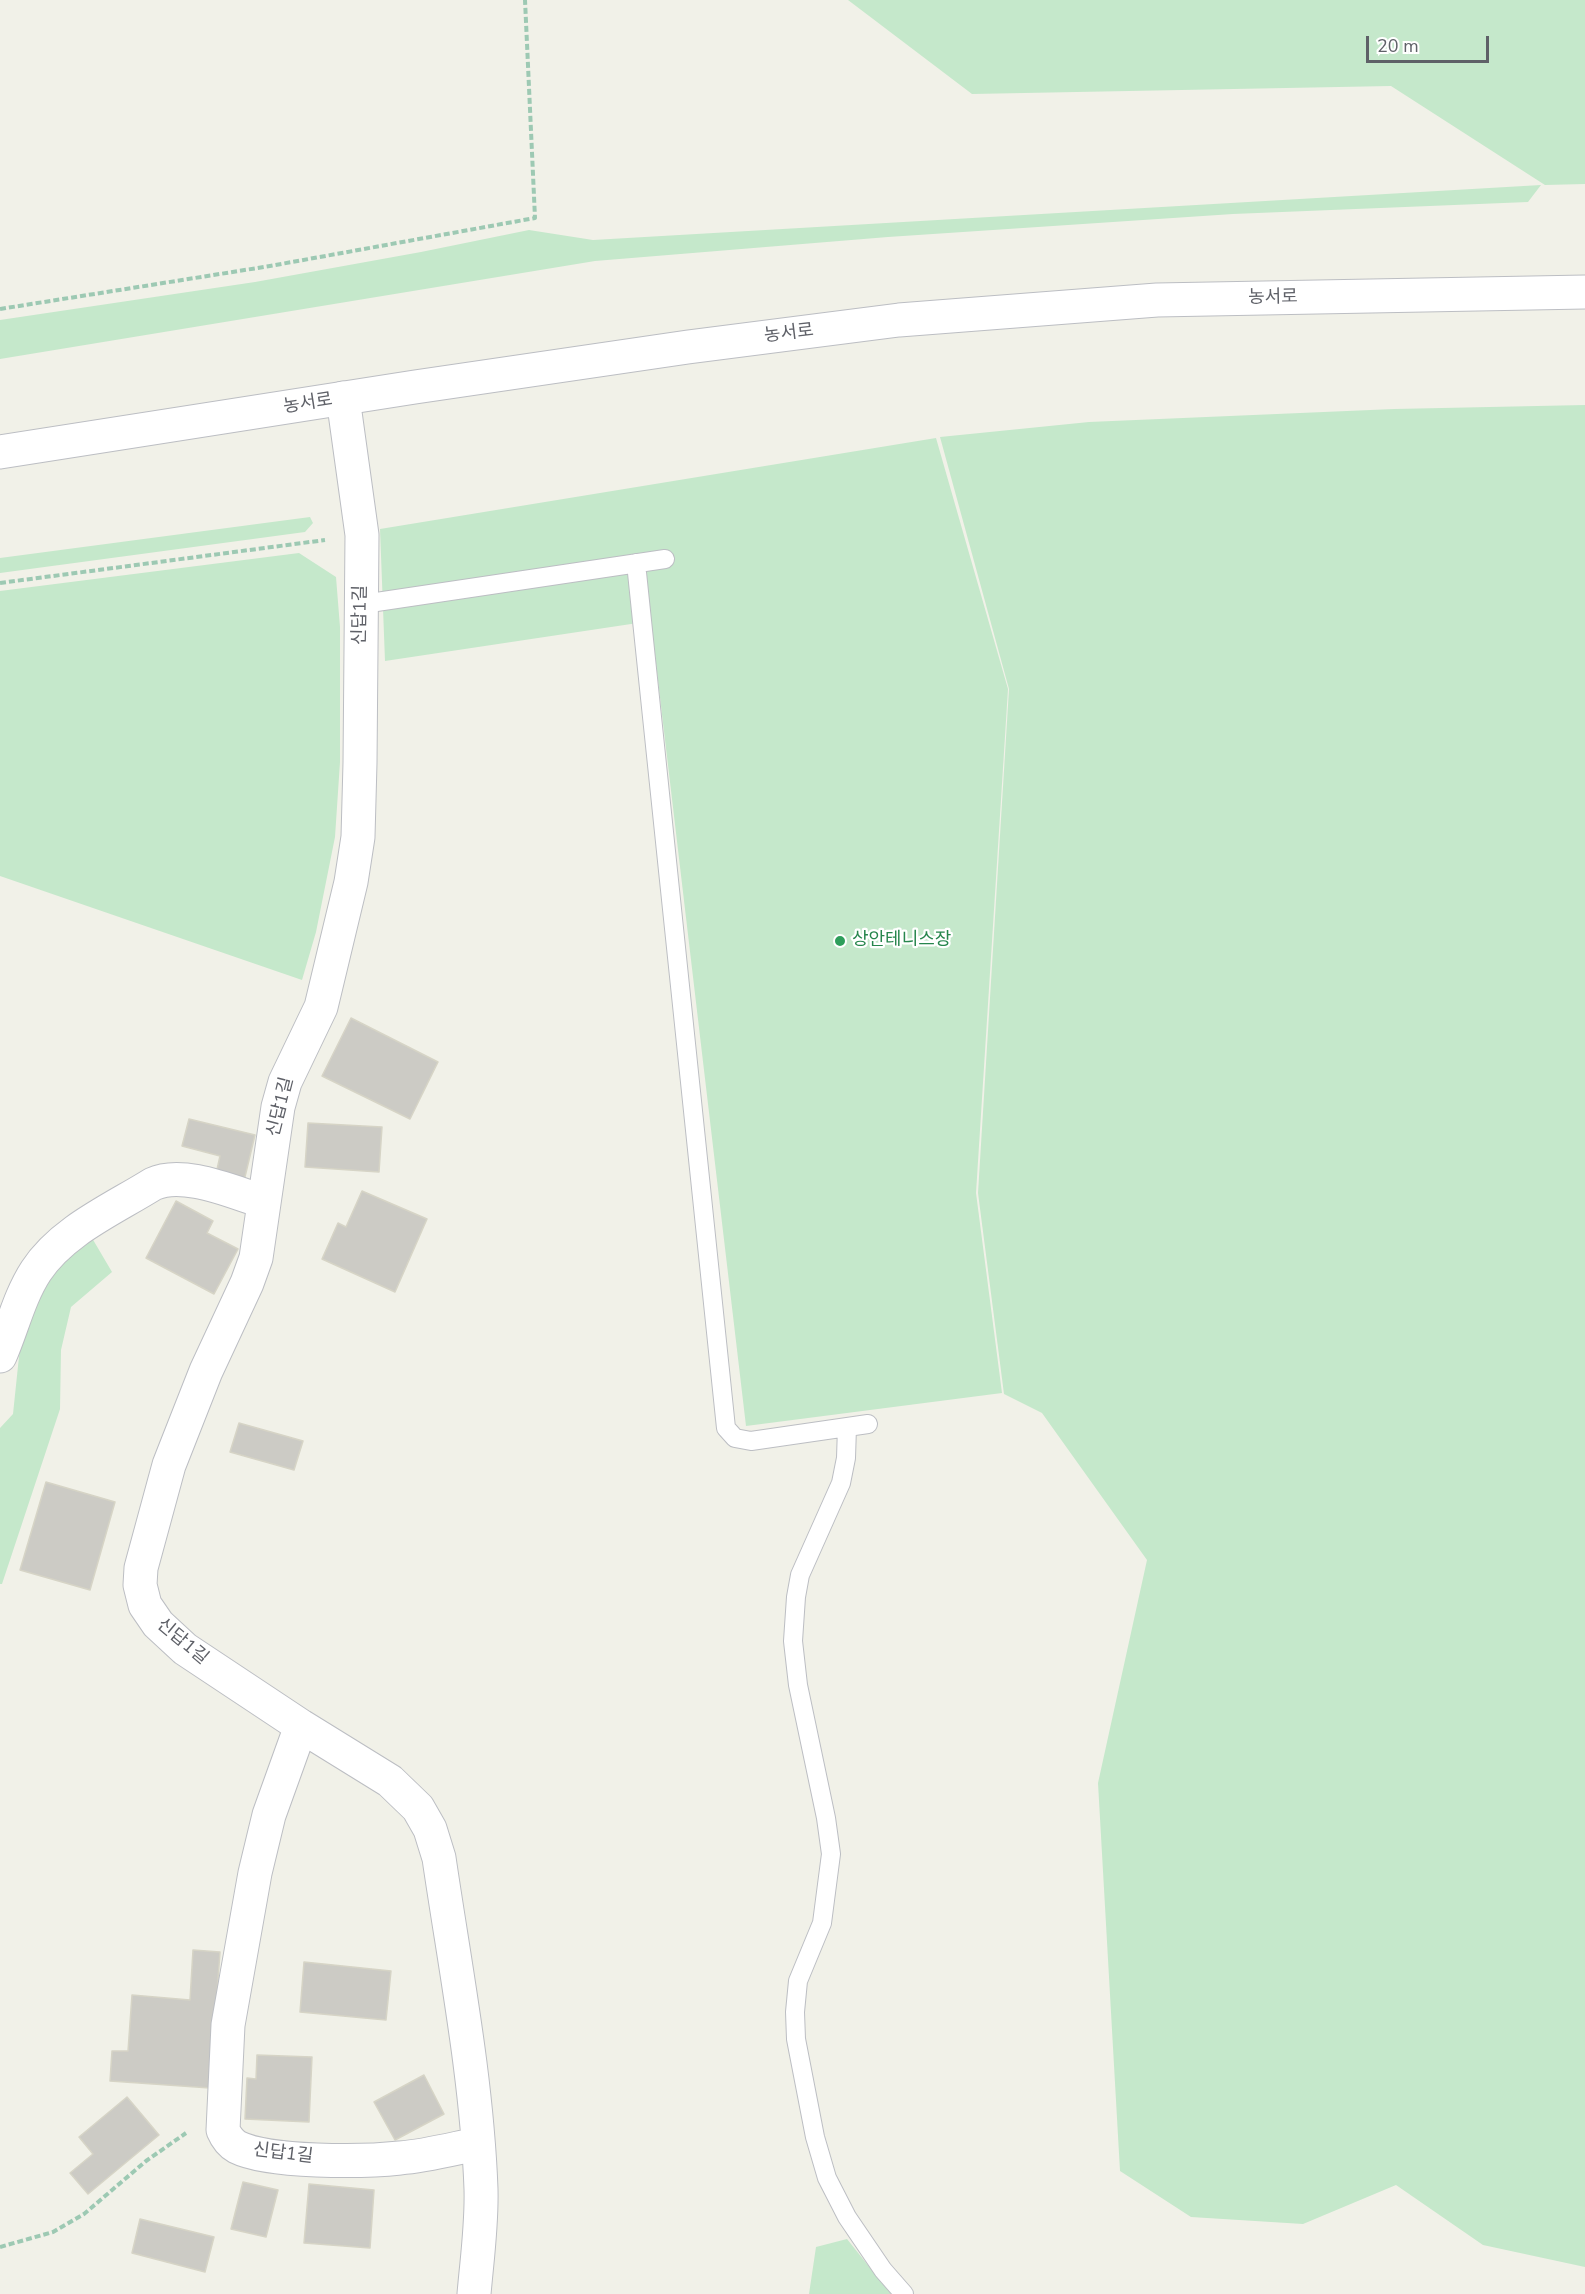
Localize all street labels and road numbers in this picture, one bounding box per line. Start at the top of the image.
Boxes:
street label: 농서로 [1248,287,1298,309]
street label: 농서로 [763,320,815,348]
street label: 농서로 [282,389,334,419]
street label: 신답1길 [350,585,372,645]
street label: 신답1길 [263,1075,299,1139]
street label: 신답1길 [152,1614,212,1670]
street label: 신답1길 [252,2140,314,2168]

